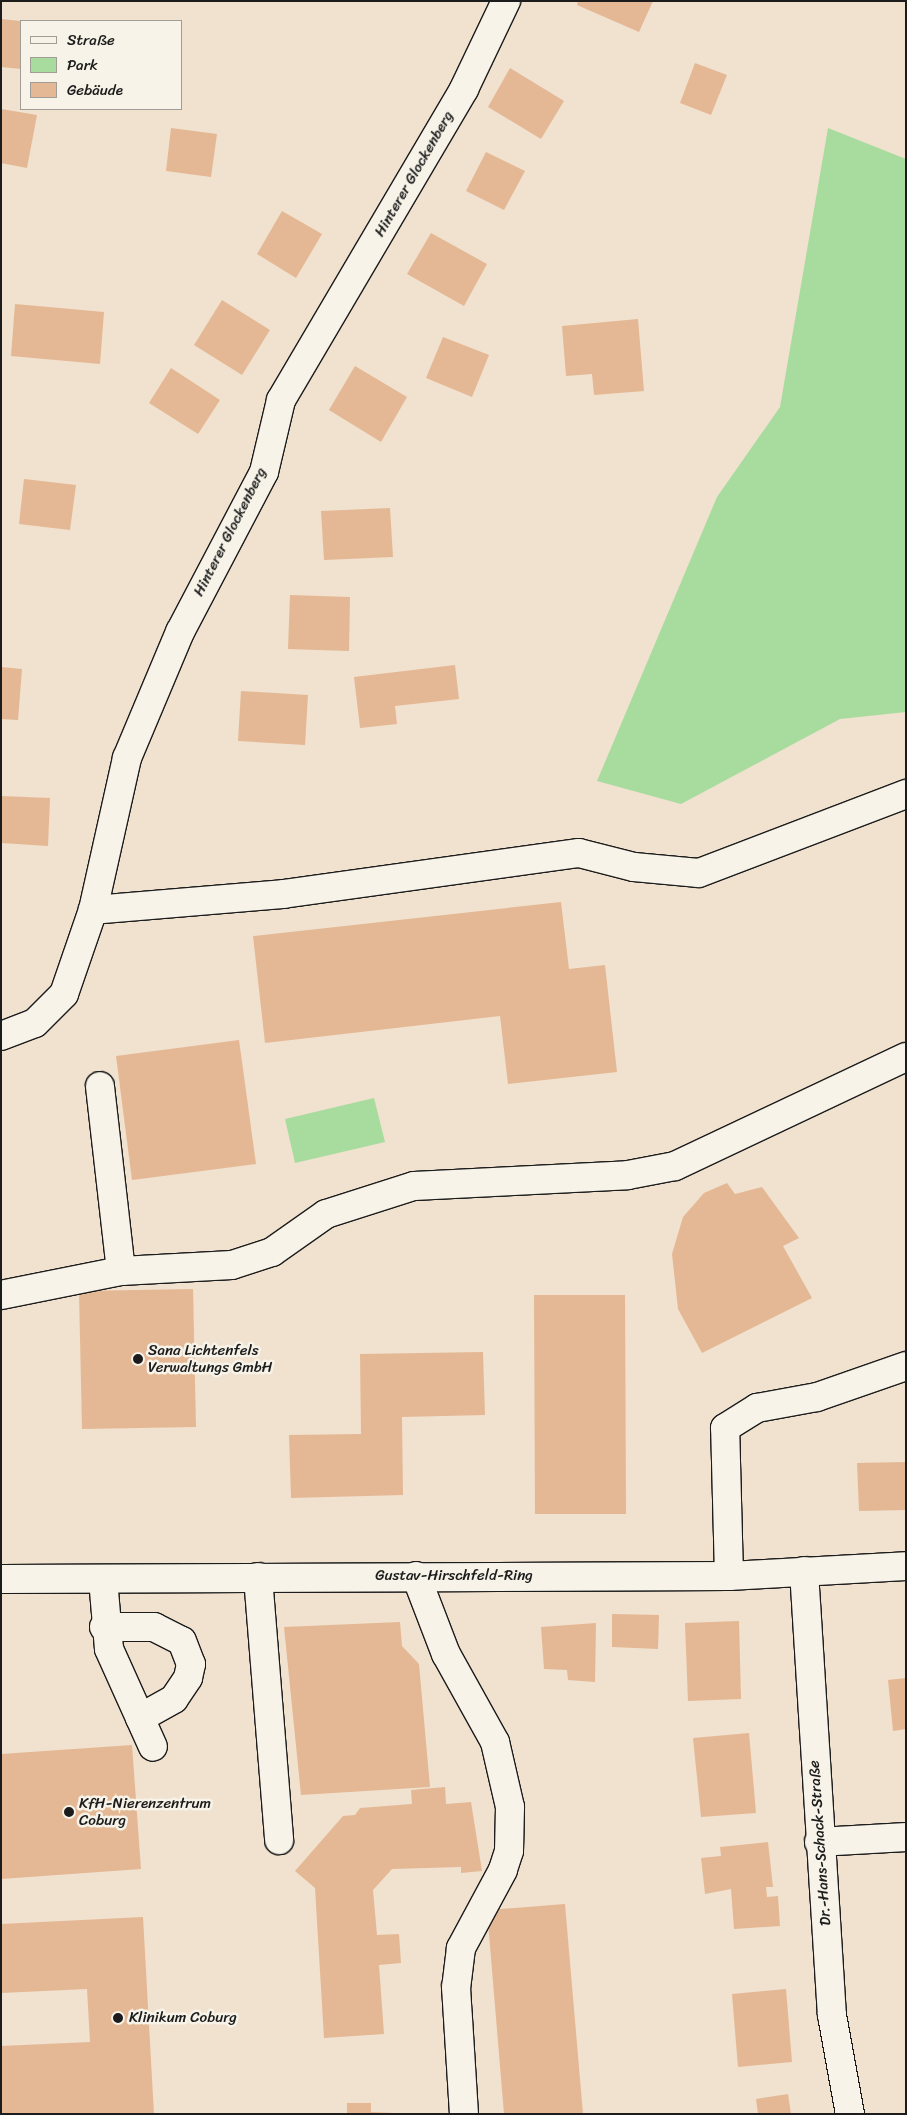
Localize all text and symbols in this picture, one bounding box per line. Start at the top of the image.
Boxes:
legend [20,20,182,110]
text: Straße [67,27,115,53]
text: Park [67,52,98,78]
text: Gebäude [67,77,123,103]
street label: Hinterer Glockenberg [371,108,457,240]
street label: Hinterer Glockenberg [190,465,270,599]
place label: Sana Lichtenfels Verwaltungs GmbH [148,1341,272,1376]
marker: Sana Lichtenfels Verwaltungs GmbH [132,1353,144,1365]
street label: Gustav-Hirschfeld-Ring [375,1567,533,1585]
street label: Dr.-Hans-Schack-Straße [805,1760,835,1926]
place label: KfH-Nierenzentrum Coburg [79,1794,211,1829]
marker: KfH-Nierenzentrum Coburg [63,1806,75,1818]
place label: Klinikum Coburg [129,2009,237,2027]
marker: Klinikum Coburg [111,2011,125,2025]

